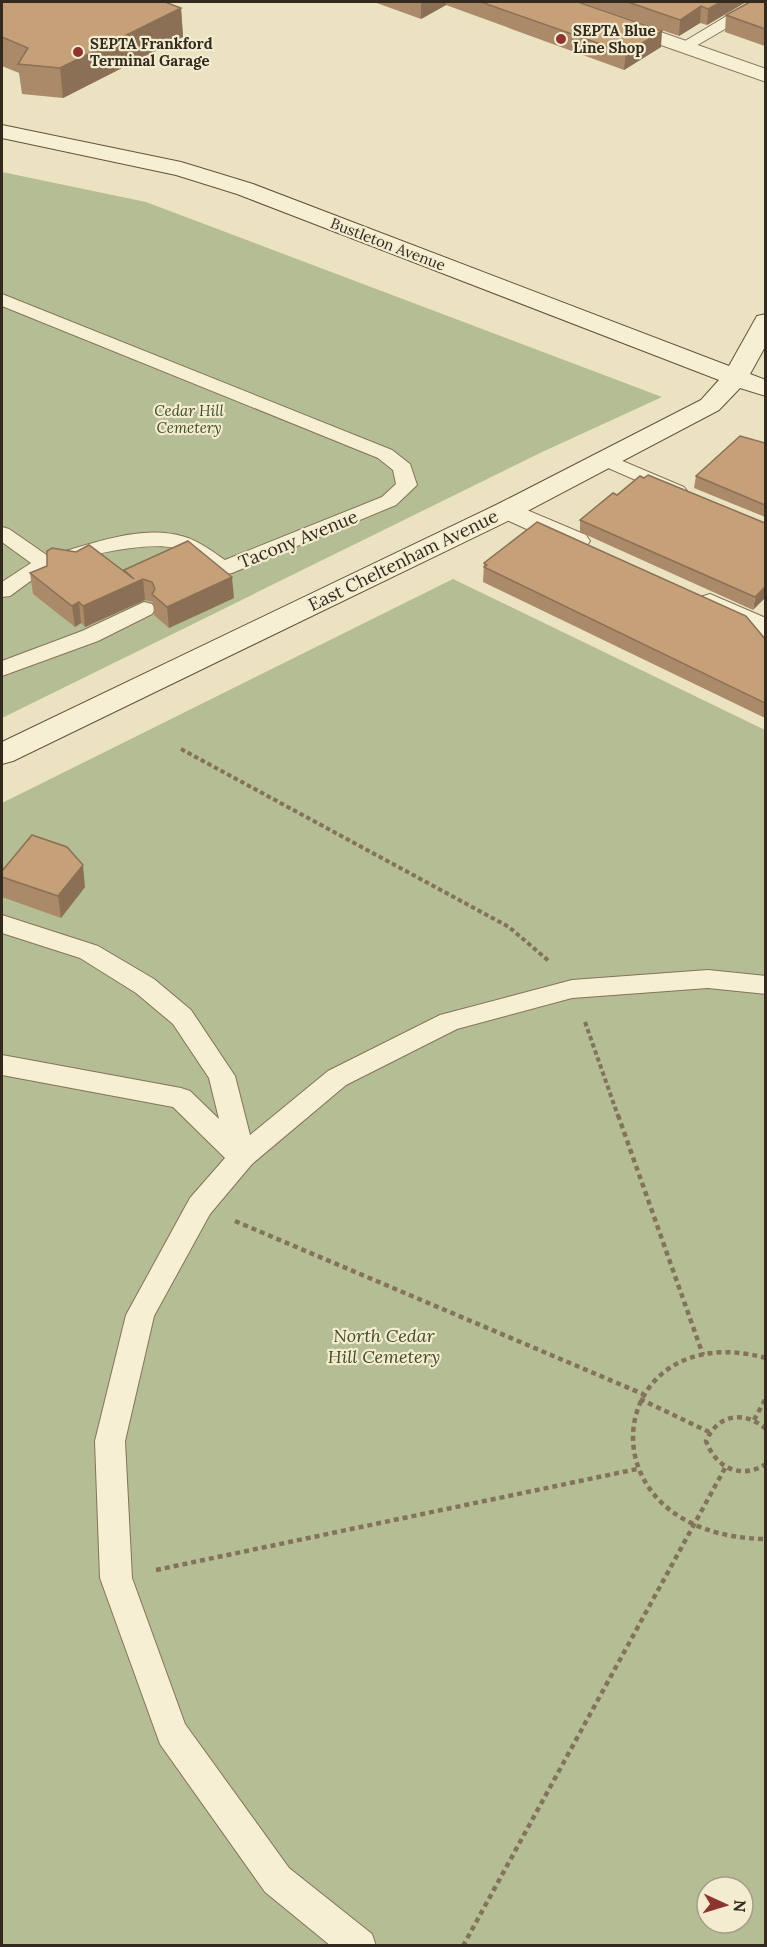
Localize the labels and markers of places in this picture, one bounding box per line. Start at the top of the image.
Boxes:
place label: SEPTA Blue Line Shop [573,21,656,57]
marker: SEPTA Blue Line Shop [554,32,568,46]
place label: SEPTA Frankford Terminal Garage [90,34,213,70]
marker: SEPTA Frankford Terminal Garage [71,45,85,59]

